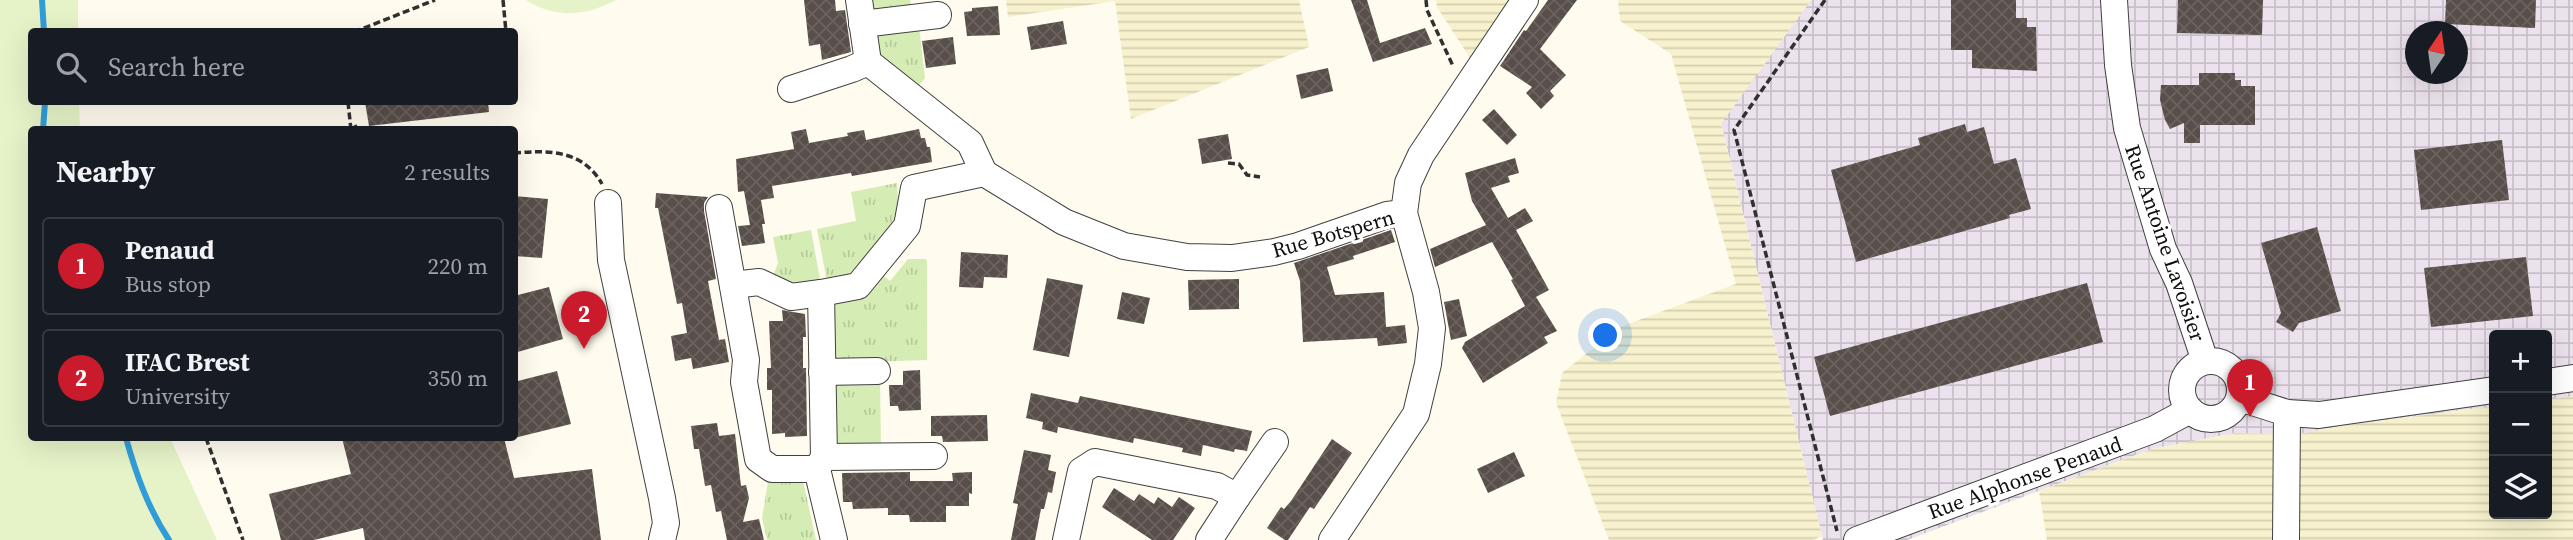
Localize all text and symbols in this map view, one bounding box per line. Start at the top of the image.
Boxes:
north arrow [2405,21,2468,84]
search box [28,28,518,105]
icon: search [52,48,90,86]
text: Search here [108,49,245,85]
street label: Rue Antoine Lavoisier [2118,141,2213,345]
text: Nearby [56,151,155,192]
text: 2 results [404,156,490,188]
street label: Rue Botspern [1268,202,1398,265]
text: Penaud [125,232,214,268]
text: 1 [75,250,87,282]
text: 220 m [427,250,488,282]
text: Bus stop [125,268,211,300]
pin: 2 [561,291,607,349]
your location [1588,318,1622,352]
map controls [2489,330,2552,519]
button: + [2489,330,2552,393]
text: IFAC Brest [125,344,249,380]
pin: 1 [2227,359,2273,417]
text: 2 [75,362,87,394]
text: 350 m [427,362,488,394]
text: University [125,380,230,412]
button: − [2489,393,2552,456]
street label: Rue Alphonse Penaud [1924,429,2126,526]
button: layers [2489,456,2552,519]

